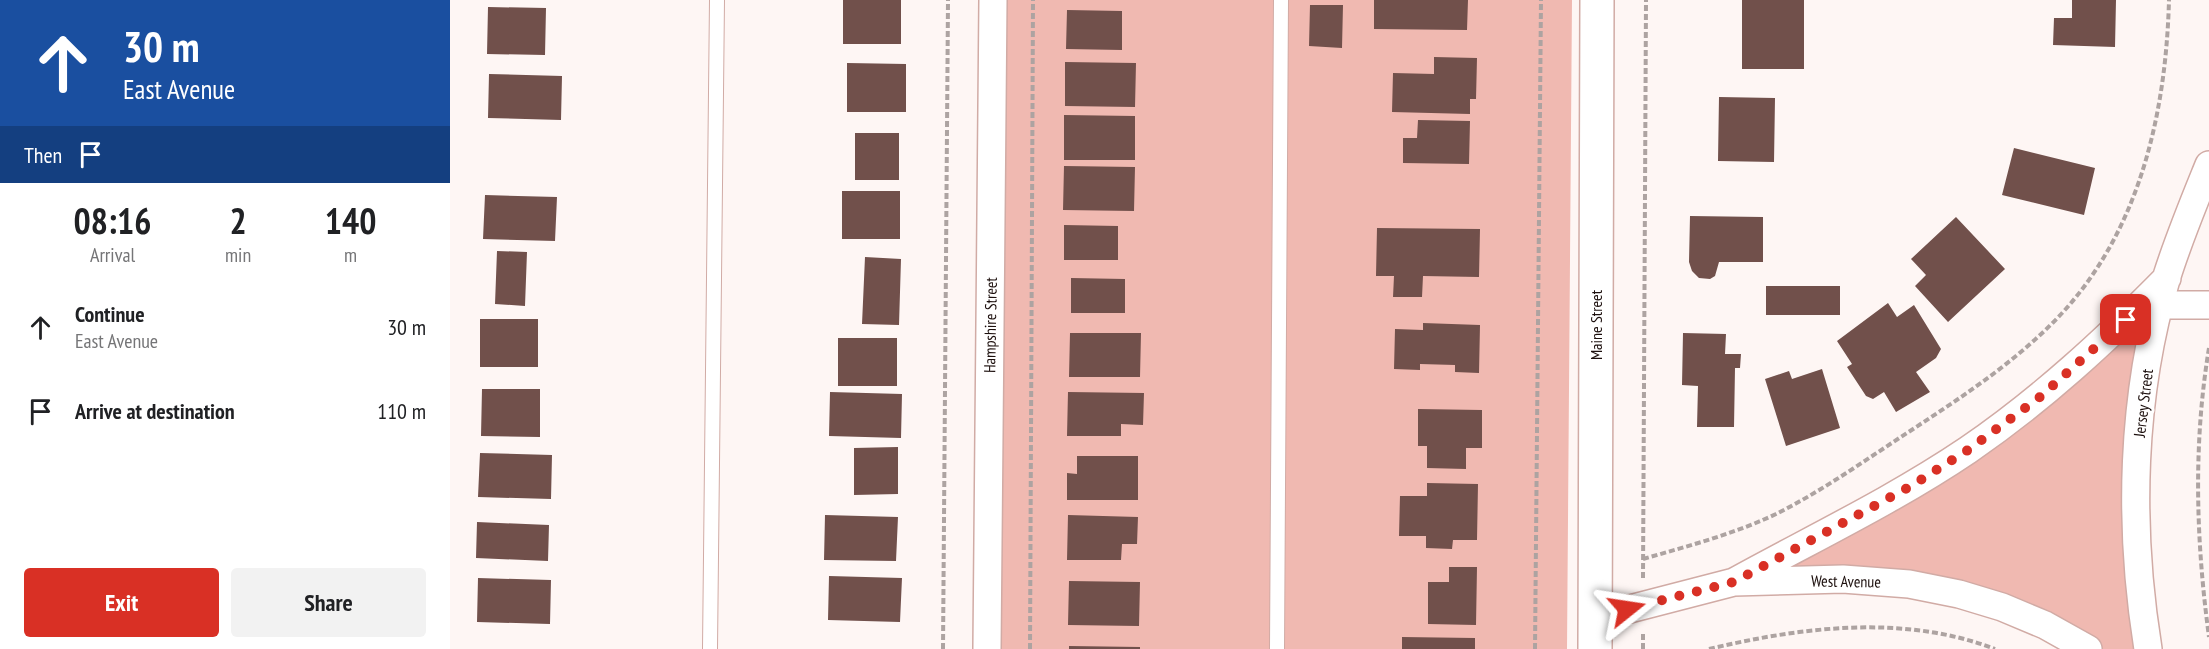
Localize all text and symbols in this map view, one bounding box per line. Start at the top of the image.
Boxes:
text: 30 m [123,19,200,74]
icon: ahead [24,24,102,102]
text: East Avenue [123,72,235,106]
icon: arrive [74,138,107,171]
text: Then [24,141,62,169]
text: 08:16 [74,197,151,244]
text: 2 [229,197,247,244]
text: 140 [325,197,376,244]
text: Arrival [90,242,135,268]
text: min [225,242,251,268]
text: m [344,242,357,268]
street label: Hampshire Street [979,276,1001,373]
street label: Maine Street [1586,289,1606,360]
pin [2100,294,2151,345]
text: Continue [75,300,145,328]
icon: arrive [2109,303,2142,336]
icon: ahead [24,311,57,344]
text: 30 m [387,313,426,341]
text: East Avenue [75,328,158,354]
street label: Jersey Street [2129,367,2157,439]
icon: arrive [24,395,57,428]
text: Arrive at destination [75,397,235,425]
text: 110 m [377,397,426,425]
button: Exit [24,568,219,637]
button: Share [231,568,426,637]
street label: West Avenue [1811,570,1881,592]
position arrow [1595,577,1659,641]

